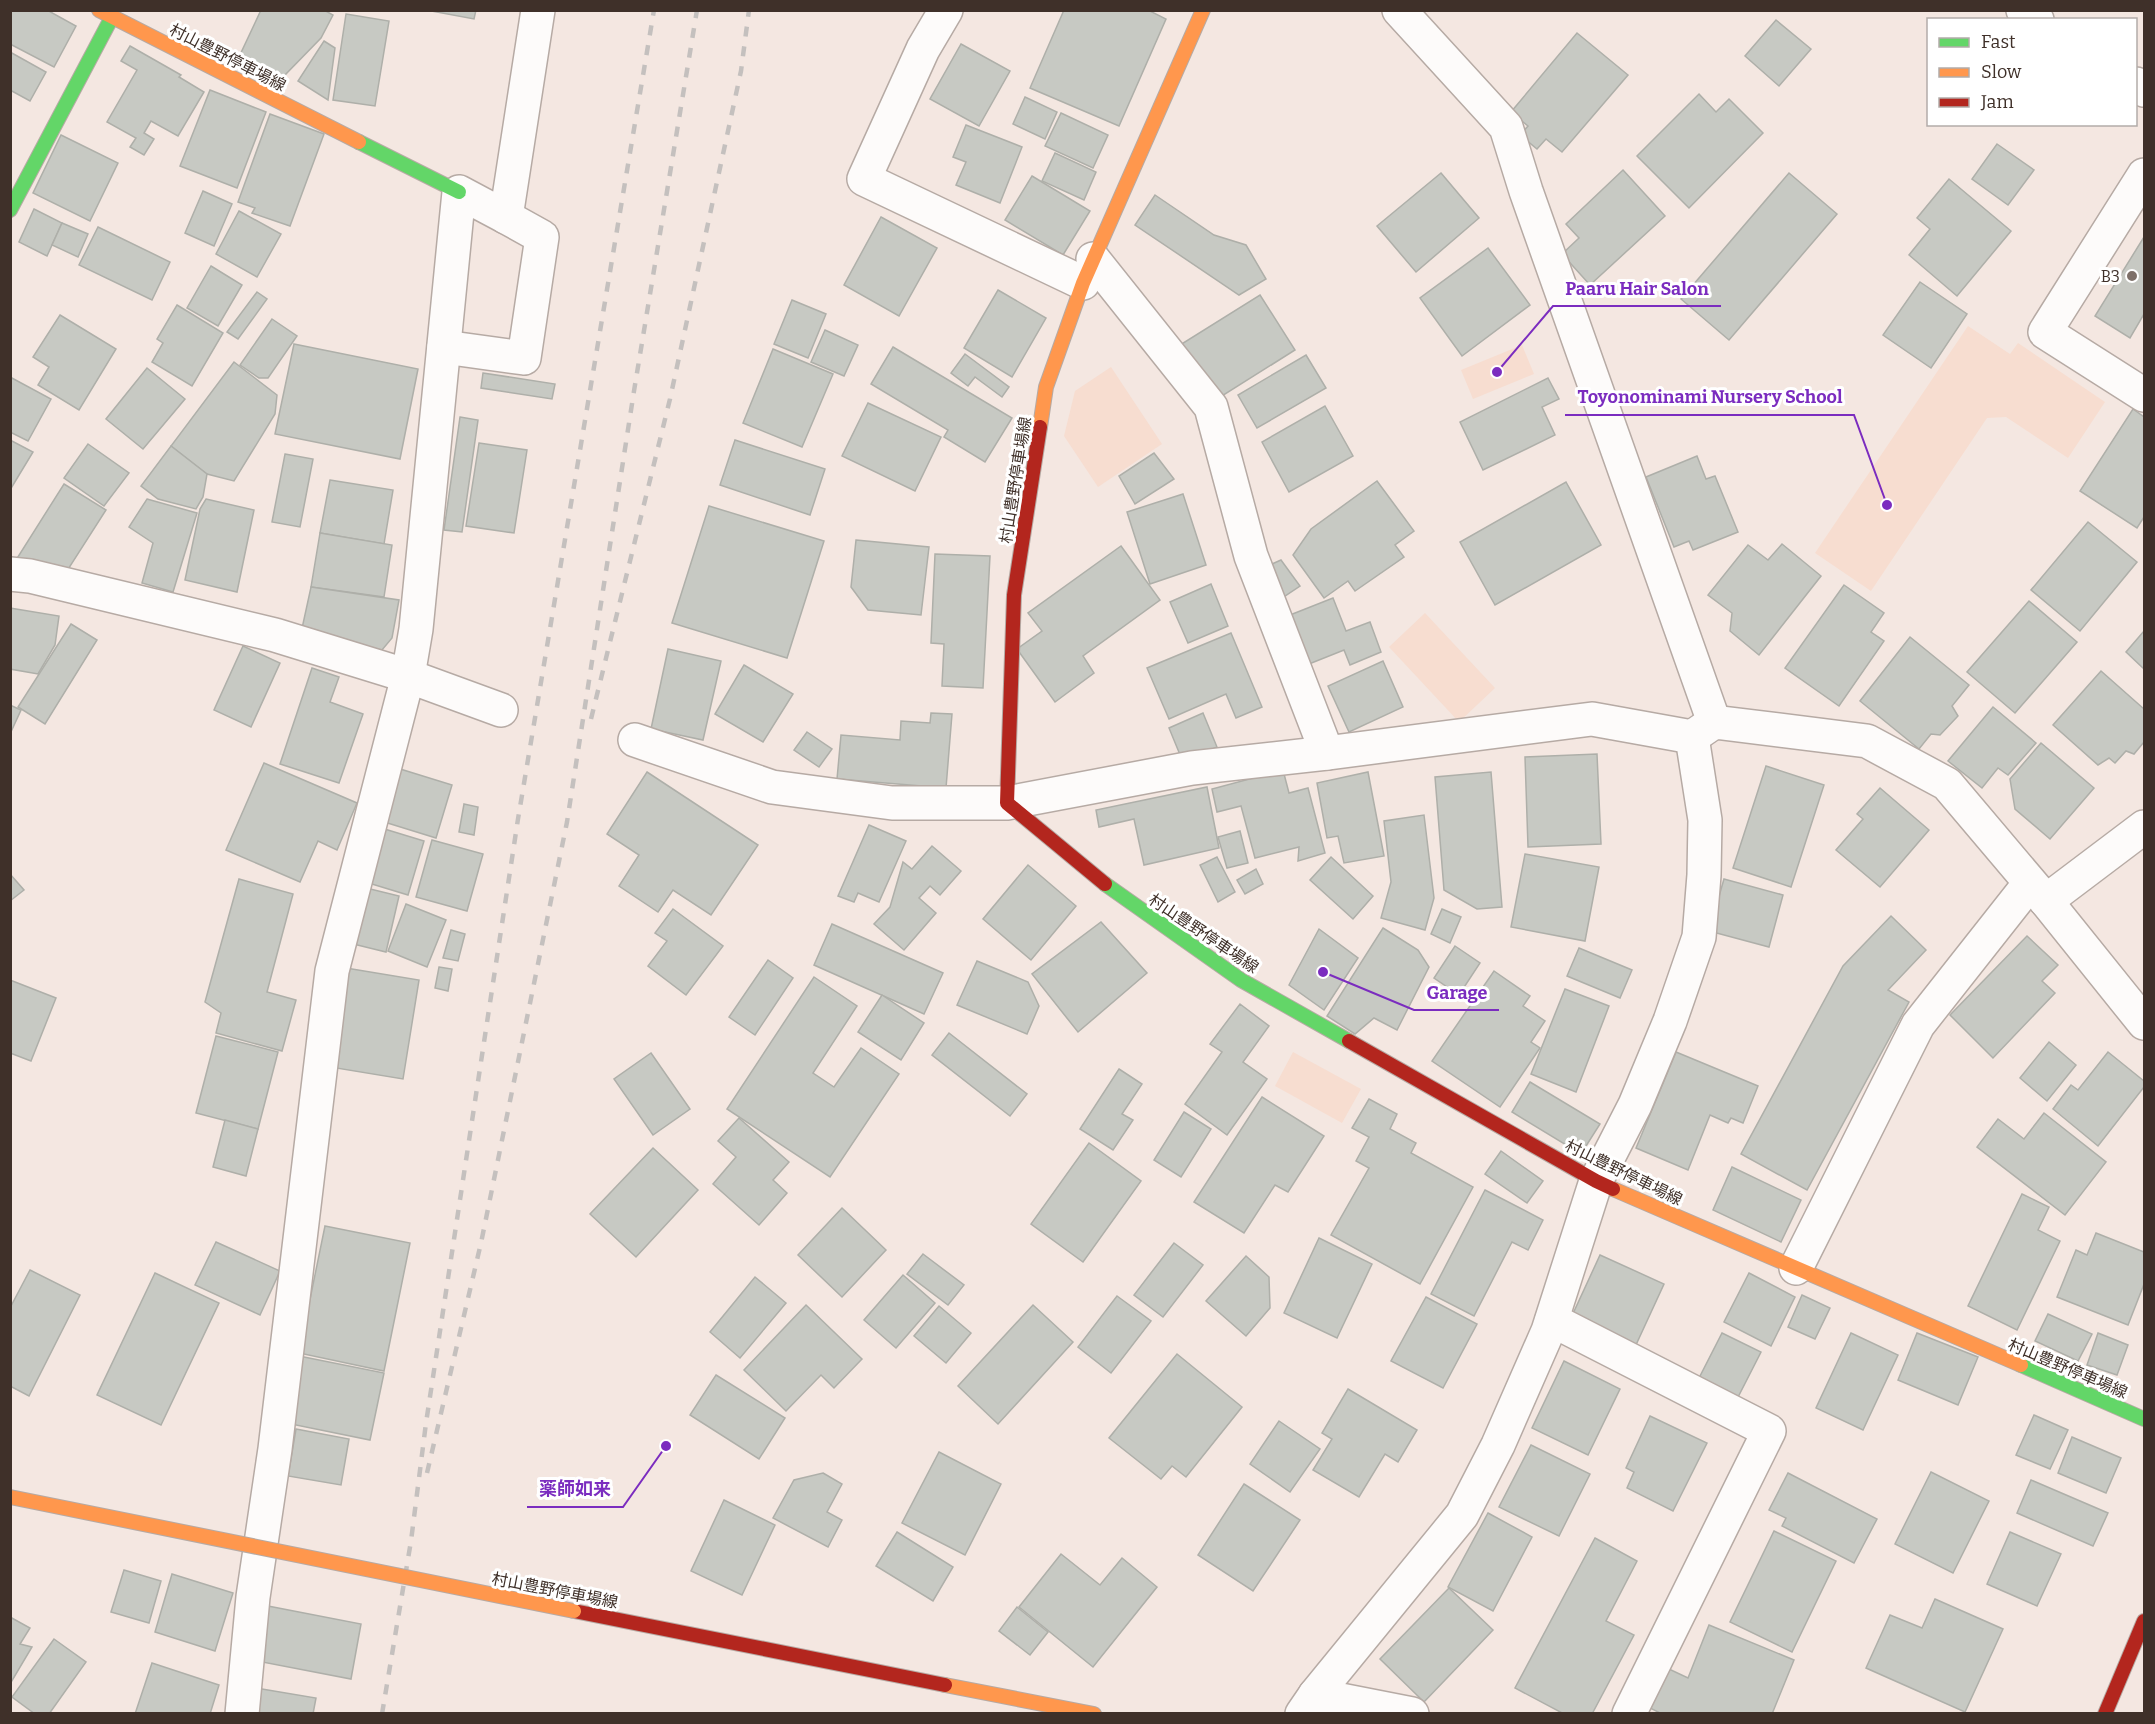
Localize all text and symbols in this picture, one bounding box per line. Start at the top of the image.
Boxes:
legend [1927,18,2137,126]
street label: 村山豊野停車場線 [166,20,289,95]
text: Fast [1981,31,2016,53]
text: Slow [1981,61,2022,83]
text: Jam [1980,91,2014,113]
place label: B3 [2101,267,2120,286]
marker: B3 [2125,269,2139,283]
callout: Paaru Hair Salon [1553,270,1721,306]
text: Paaru Hair Salon [1565,278,1709,300]
callout: Toyonominami Nursery School [1565,379,1854,415]
text: Toyonominami Nursery School [1577,386,1843,408]
street label: 村山豊野停車場線 [996,415,1035,545]
street label: 村山豊野停車場線 [1145,890,1262,977]
callout: Garage [1414,974,1499,1010]
text: Garage [1427,982,1488,1004]
street label: 村山豊野停車場線 [1562,1136,1685,1209]
street label: 村山豊野停車場線 [2005,1335,2130,1402]
callout: 薬師如来 [527,1471,623,1507]
text: 薬師如来 [539,1478,611,1500]
street label: 村山豊野停車場線 [490,1569,620,1612]

